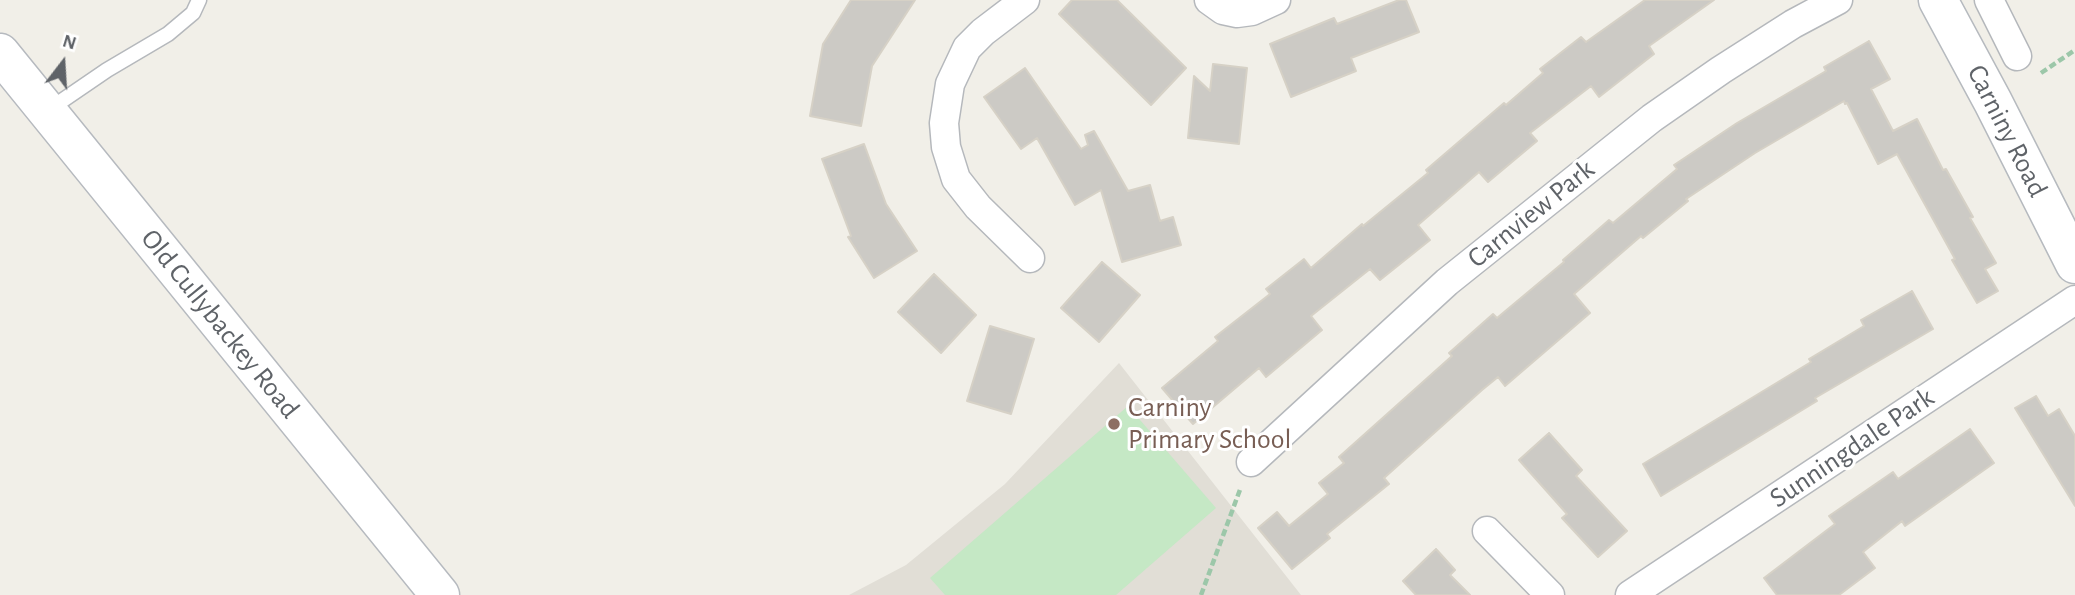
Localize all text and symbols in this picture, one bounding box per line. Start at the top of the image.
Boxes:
north arrow [28,28,98,98]
text: N [60,31,78,53]
street label: Carniny Road [1959,59,2055,203]
street label: Carnview Park [1461,153,1601,275]
street label: Old Cullybackey Road [133,223,307,425]
street label: Sunningdale Park [1763,381,1941,515]
place label: Carniny Primary School [1128,391,1291,457]
marker: Carniny Primary School [1106,416,1122,432]

